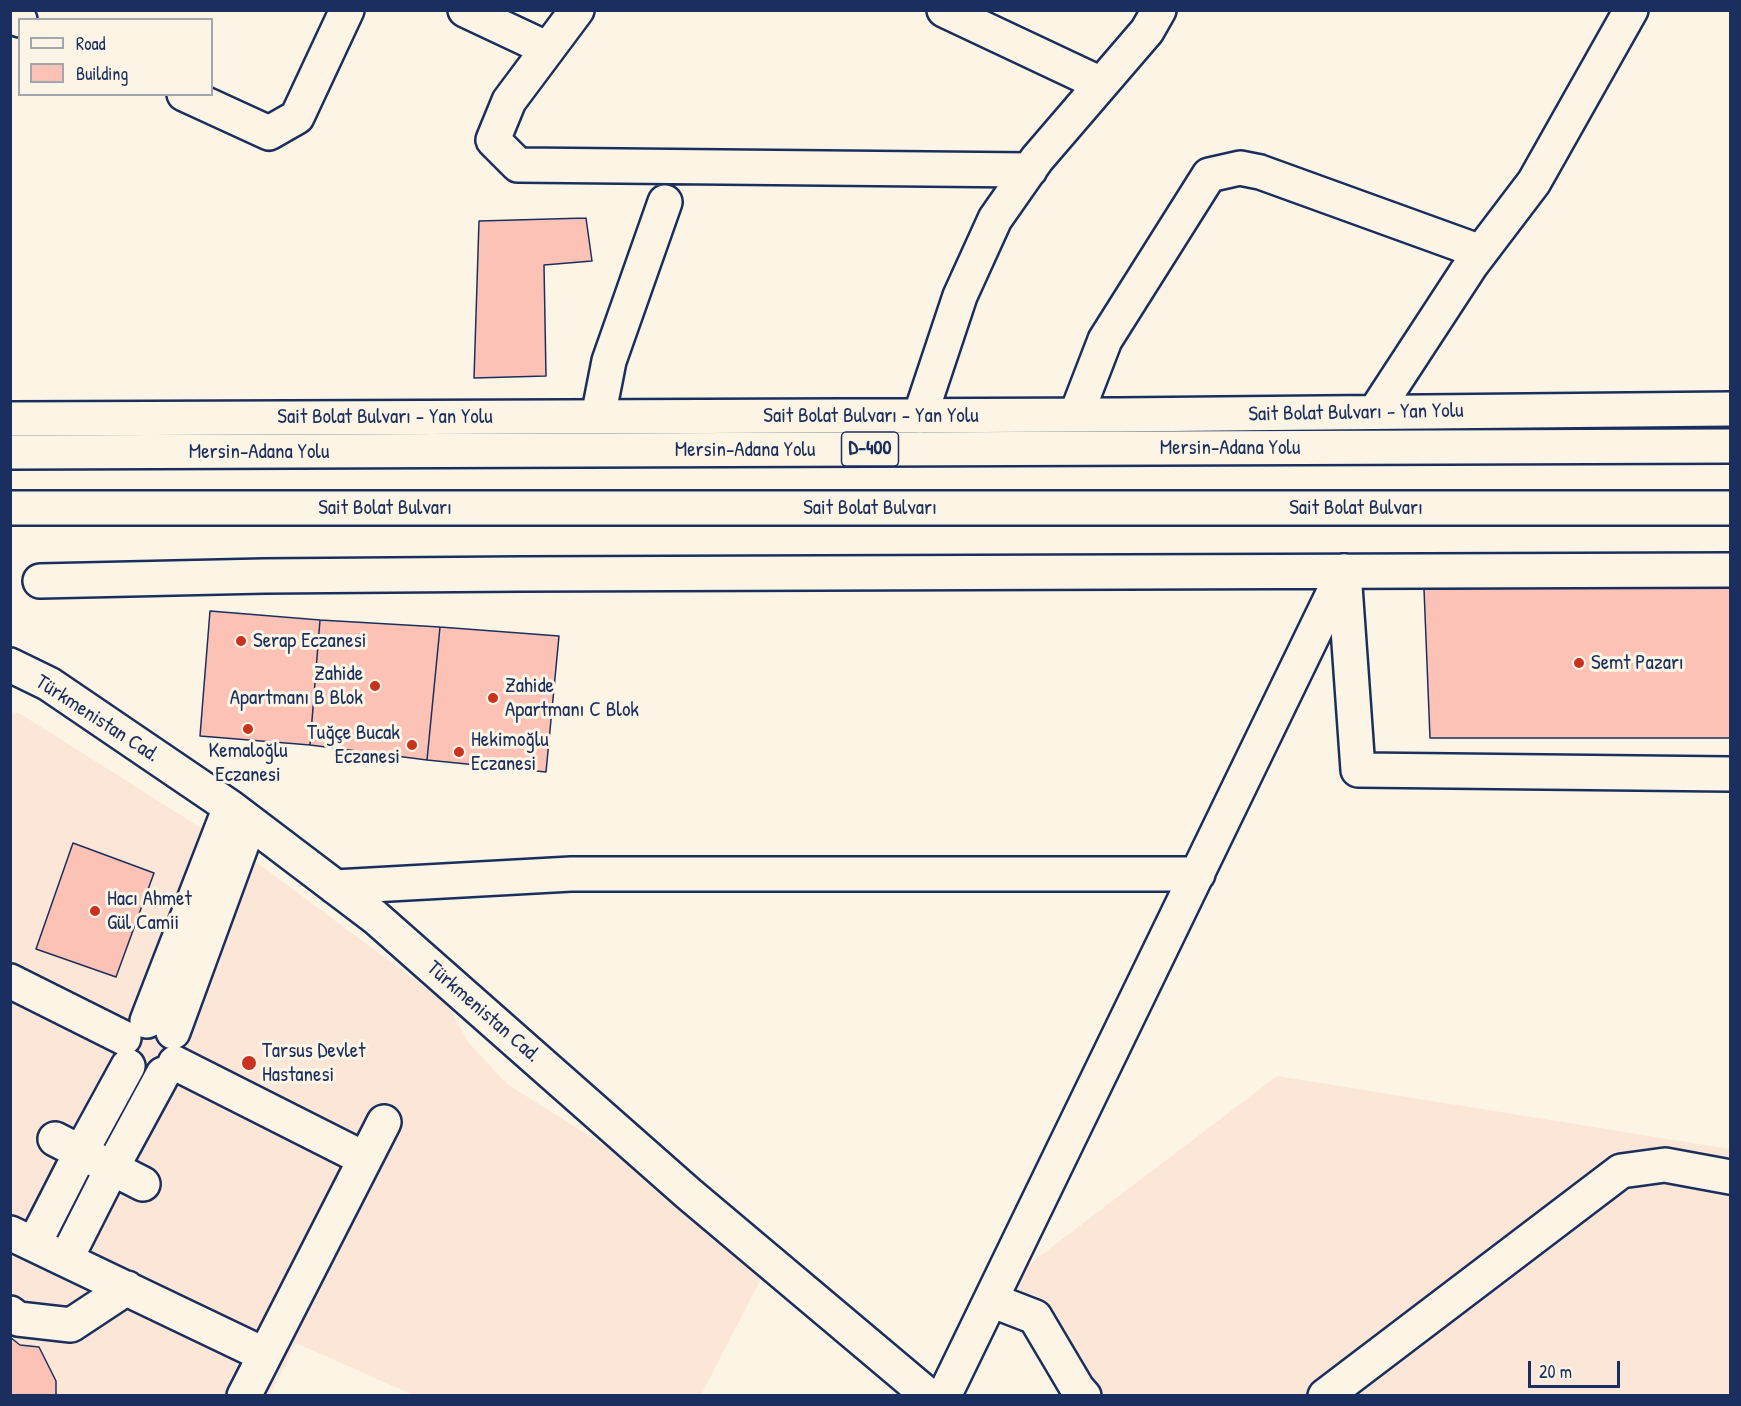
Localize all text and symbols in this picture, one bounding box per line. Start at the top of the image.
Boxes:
legend [18,18,213,96]
text: Road [76,31,106,56]
text: Building [76,61,128,86]
street label: Sait Bolat Bulvarı - Yan Yolu [1248,399,1464,427]
street label: Sait Bolat Bulvarı - Yan Yolu [763,403,979,429]
street label: Sait Bolat Bulvarı - Yan Yolu [277,404,493,430]
road number: D-400 [842,432,898,466]
street label: Mersin-Adana Yolu [1160,435,1300,461]
street label: Mersin-Adana Yolu [675,437,815,463]
street label: Mersin-Adana Yolu [189,439,329,465]
street label: Sait Bolat Bulvarı [318,495,452,521]
street label: Sait Bolat Bulvarı [803,495,937,521]
street label: Sait Bolat Bulvarı [1289,495,1423,521]
place label: Serap Eczanesi [253,628,366,654]
marker: Serap Eczanesi [234,634,248,648]
place label: Semt Pazarı [1591,650,1684,676]
marker: Semt Pazarı [1572,656,1586,670]
place label: Zahide Apartmanı B Blok [230,661,363,711]
street label: Türkmenistan Cad. [31,670,163,768]
place label: Zahide Apartmanı C Blok [505,673,639,723]
marker: Zahide Apartmanı B Blok [368,679,382,693]
marker: Zahide Apartmanı C Blok [486,691,500,705]
place label: Tuğçe Bucak Eczanesi [307,720,400,770]
marker: Kemaloğlu Eczanesi [241,722,255,736]
place label: Hekimoğlu Eczanesi [471,727,549,777]
place label: Kemaloğlu Eczanesi [208,738,288,788]
marker: Tuğçe Bucak Eczanesi [405,738,419,752]
marker: Hekimoğlu Eczanesi [452,745,466,759]
place label: Hacı Ahmet Gül Camii [107,886,192,936]
marker: Hacı Ahmet Gül Camii [88,904,102,918]
street label: Türkmenistan Cad. [421,956,545,1068]
place label: Tarsus Devlet Hastanesi [262,1038,365,1088]
marker: Tarsus Devlet Hastanesi [240,1054,258,1072]
scale bar [1531,1349,1622,1387]
text: 20 m [1539,1359,1572,1384]

